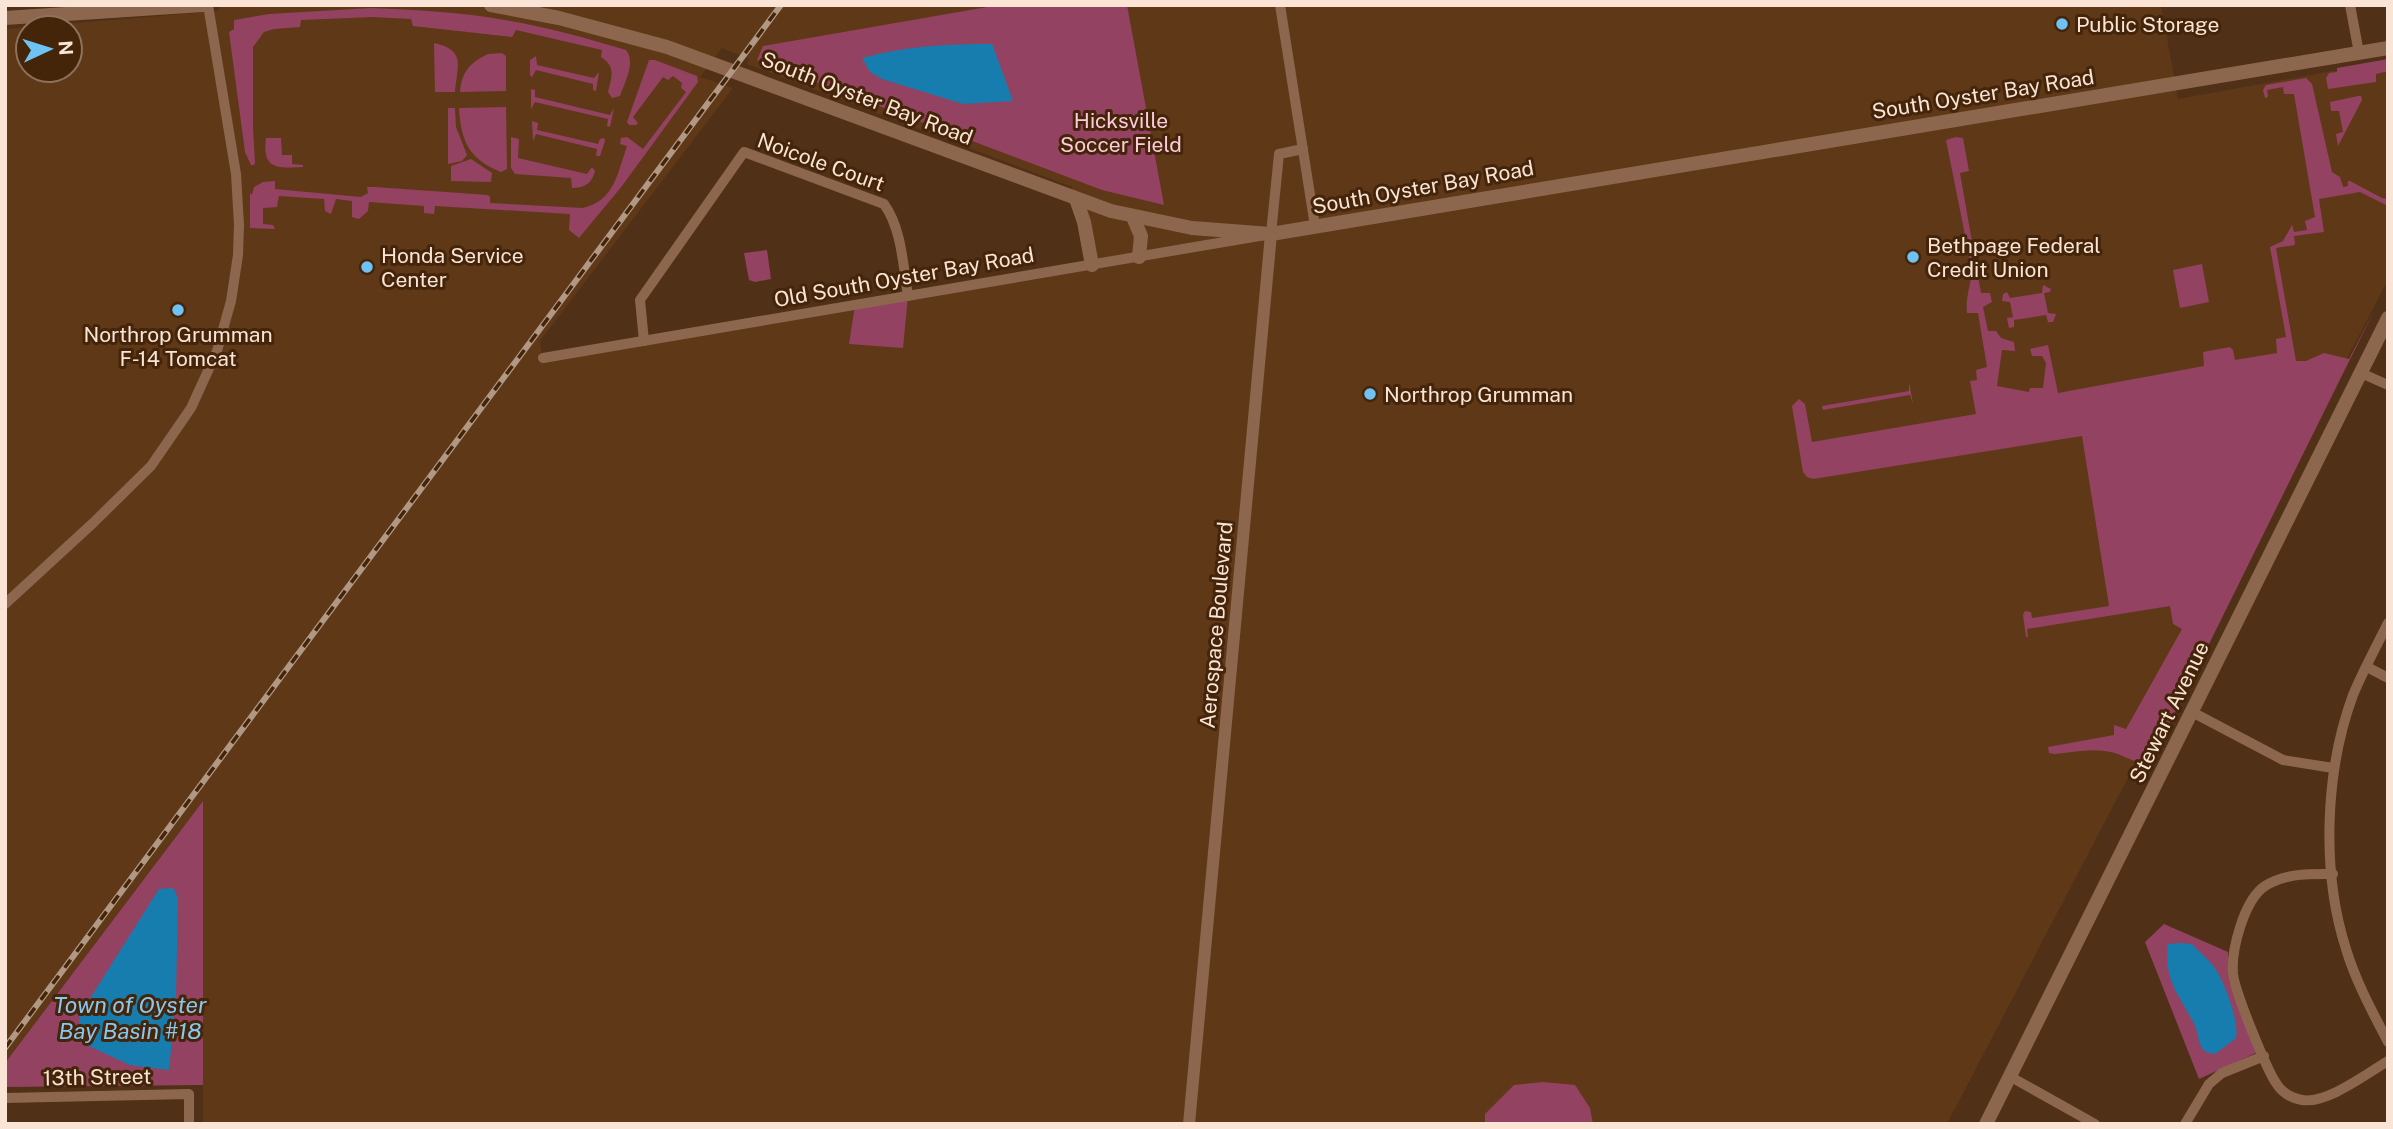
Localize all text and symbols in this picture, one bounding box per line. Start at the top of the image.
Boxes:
place label: Public Storage [2076,12,2219,37]
north arrow [14,14,84,84]
marker: Public Storage [2054,16,2070,32]
text: N [54,40,77,56]
street label: South Oyster Bay Road [758,46,976,150]
street label: South Oyster Bay Road [1870,64,2096,124]
park label: Hicksville Soccer Field [1060,108,1182,157]
street label: Noicole Court [754,127,888,197]
street label: South Oyster Bay Road [1310,155,1536,219]
place label: Bethpage Federal Credit Union [1927,233,2101,282]
street label: Old South Oyster Bay Road [772,242,1036,312]
place label: Honda Service Center [381,243,524,292]
marker: Bethpage Federal Credit Union [1905,249,1921,265]
marker: Honda Service Center [359,259,375,275]
marker: Northrop Grumman F-14 Tomcat [170,302,186,318]
place label: Northrop Grumman F-14 Tomcat [83,322,273,371]
place label: Northrop Grumman [1384,382,1573,407]
marker: Northrop Grumman [1362,386,1378,402]
street label: Aerospace Boulevard [1195,521,1237,729]
street label: Stewart Avenue [2124,637,2214,787]
water label: Town of Oyster Bay Basin #18 [53,991,207,1044]
street label: 13th Street [43,1064,151,1090]

